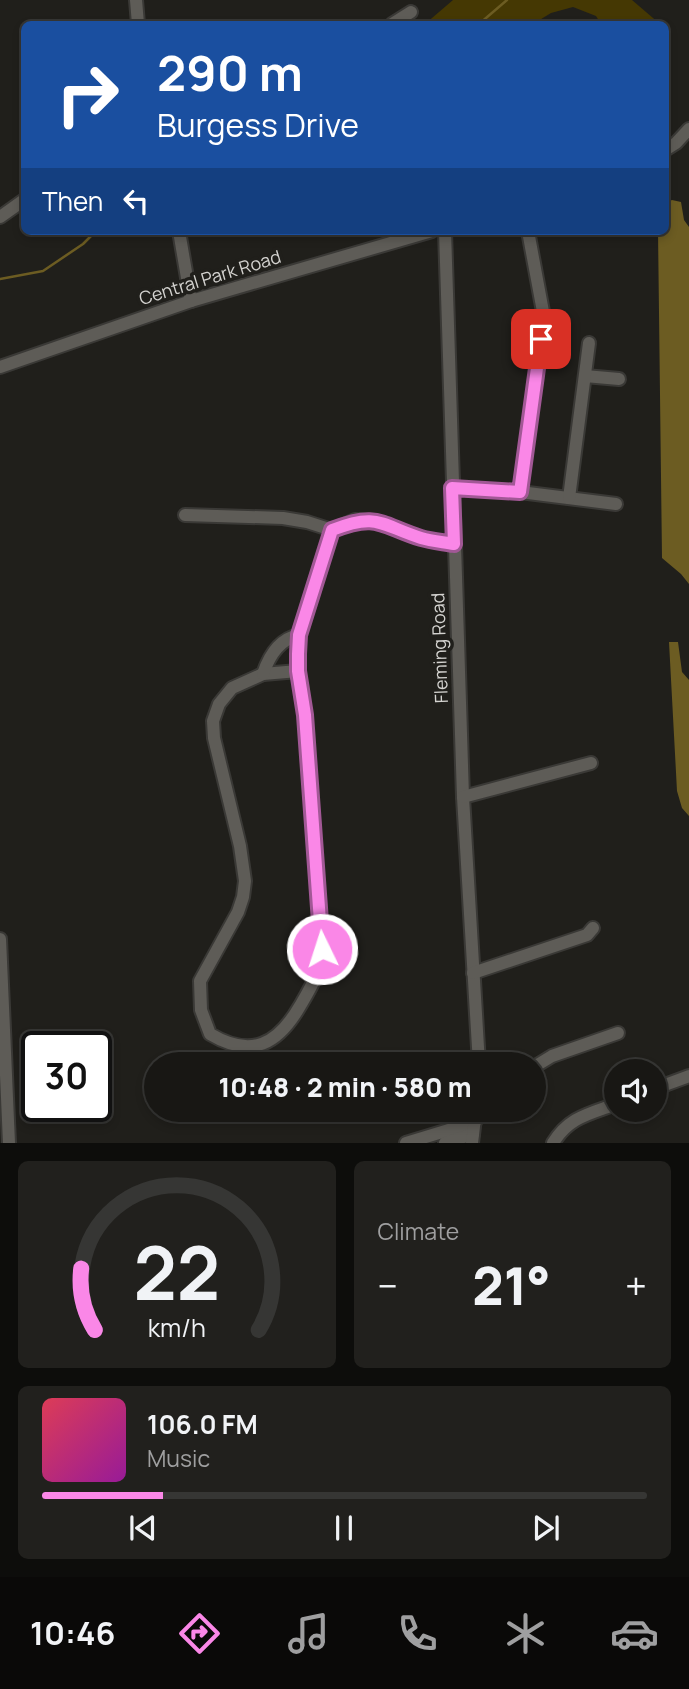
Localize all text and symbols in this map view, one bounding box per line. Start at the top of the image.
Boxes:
text: 290 m [157,39,303,106]
icon: right [42,49,133,140]
text: Burgess Drive [157,103,359,147]
icon: left [117,182,155,220]
text: Then [42,183,103,219]
street label: Central Park Road [136,244,284,310]
pin [511,309,571,369]
icon: arrive [522,320,560,358]
street label: Fleming Road [425,592,453,704]
position arrow [285,912,359,986]
speed limit sign: 30 [21,1031,112,1122]
map controls [604,1059,667,1122]
button: sound [604,1059,667,1122]
text: 10:48 · 2 min · 580 m [218,1069,472,1105]
text: Climate [378,1215,459,1247]
text: 22 [133,1223,220,1323]
text: 21° [472,1250,551,1321]
text: − [378,1259,398,1311]
text: + [625,1259,647,1311]
text: km/h [148,1310,206,1345]
text: 106.0 FM [147,1406,258,1442]
text: Music [147,1442,210,1474]
icon: previous [124,1509,162,1547]
icon: pause [325,1509,363,1547]
icon: next [527,1509,565,1547]
icon: directions [175,1609,224,1658]
icon: music [284,1609,333,1658]
icon: phone [393,1609,442,1658]
icon: climate [501,1609,550,1658]
icon: car [610,1609,659,1658]
text: 10:46 [30,1611,115,1655]

